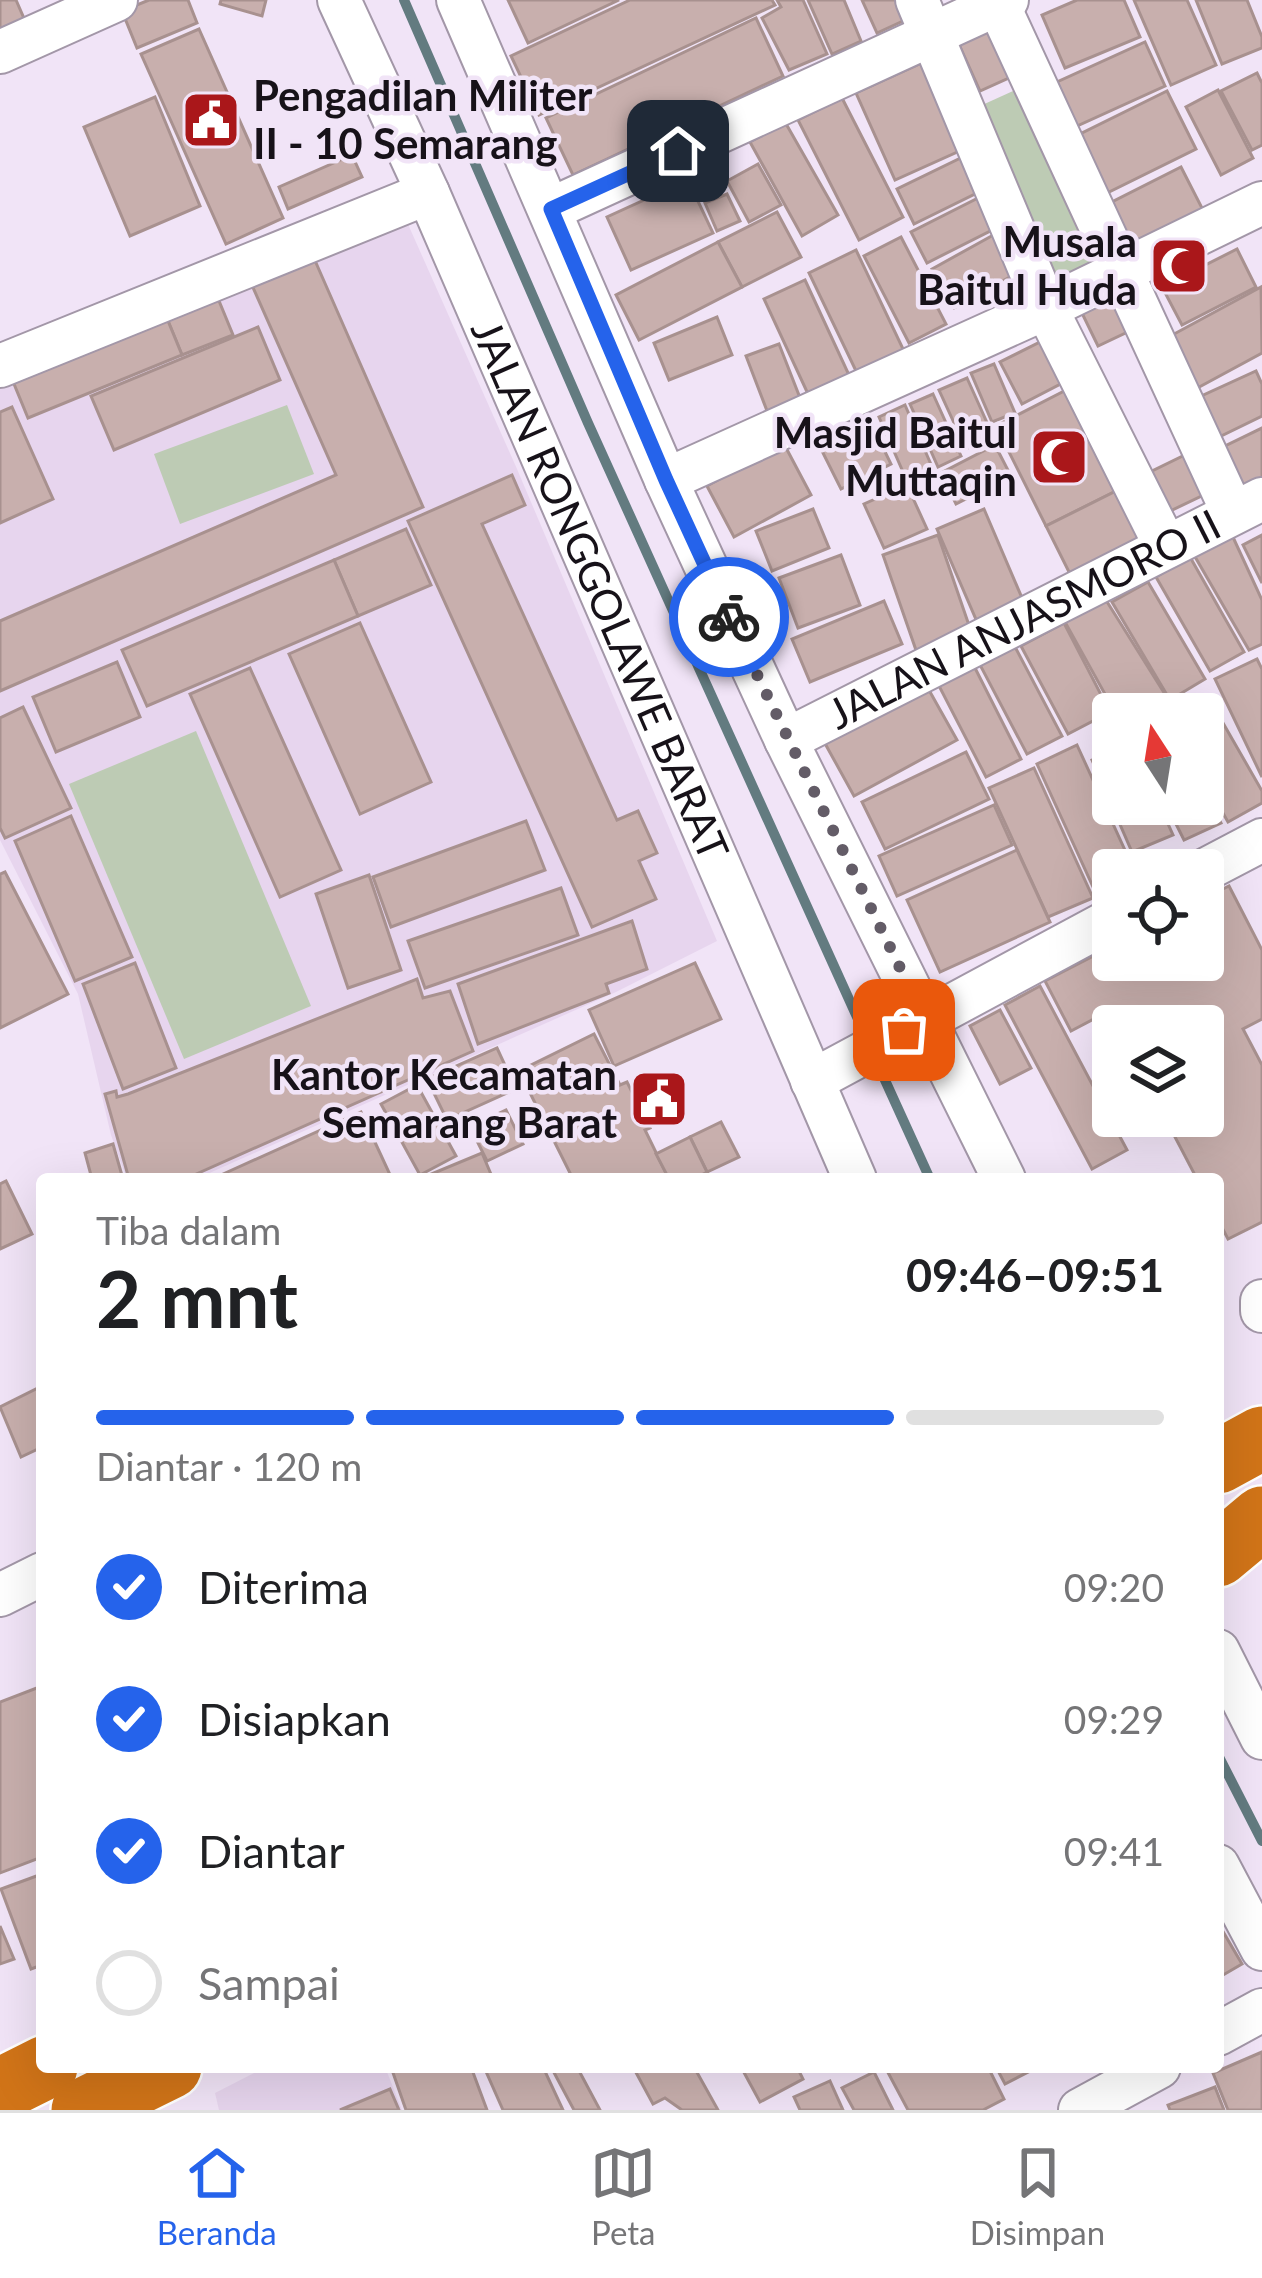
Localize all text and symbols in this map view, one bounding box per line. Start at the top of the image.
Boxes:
place label: Pengadilan Militer II - 10 Semarang [253,70,593,168]
public building icon: Pengadilan Militer II - 10 Semarang [180,89,242,151]
pin [627,100,729,202]
icon: home [645,118,711,184]
place label: Musala Baitul Huda [917,216,1137,314]
mosque icon: Musala Baitul Huda [1148,235,1210,297]
street label: JALAN RONGGOLAWE BARAT [462,312,740,867]
place label: Masjid Baitul Muttaqin [774,407,1017,505]
mosque icon: Masjid Baitul Muttaqin [1028,426,1090,488]
street label: JALAN ANJASMORO II [819,498,1228,739]
courier [669,557,789,677]
icon: bike [696,584,762,650]
north arrow [1092,693,1224,825]
map controls [1092,693,1224,1137]
button: locate [1092,849,1224,981]
pin [853,979,955,1081]
icon: bag [871,997,937,1063]
button: layers [1092,1005,1224,1137]
place label: Kantor Kecamatan Semarang Barat [271,1049,617,1147]
public building icon: Kantor Kecamatan Semarang Barat [628,1068,690,1130]
text: Tiba dalam [96,1207,281,1253]
text: 09:46–09:51 [906,1248,1164,1302]
text: 2 mnt [96,1251,298,1345]
text: Diantar · 120 m [96,1443,362,1489]
icon: check [96,1554,162,1620]
text: Diterima [198,1560,369,1614]
text: 09:20 [1064,1564,1164,1610]
icon: check [96,1686,162,1752]
text: Disiapkan [198,1692,391,1746]
text: 09:29 [1064,1696,1164,1742]
icon: check [96,1818,162,1884]
text: Diantar [198,1824,345,1878]
text: 09:41 [1064,1828,1164,1874]
text: Sampai [198,1956,340,2010]
tab: Beranda [157,2140,277,2252]
tab: Peta [590,2140,656,2252]
tab: Disimpan [970,2140,1105,2252]

